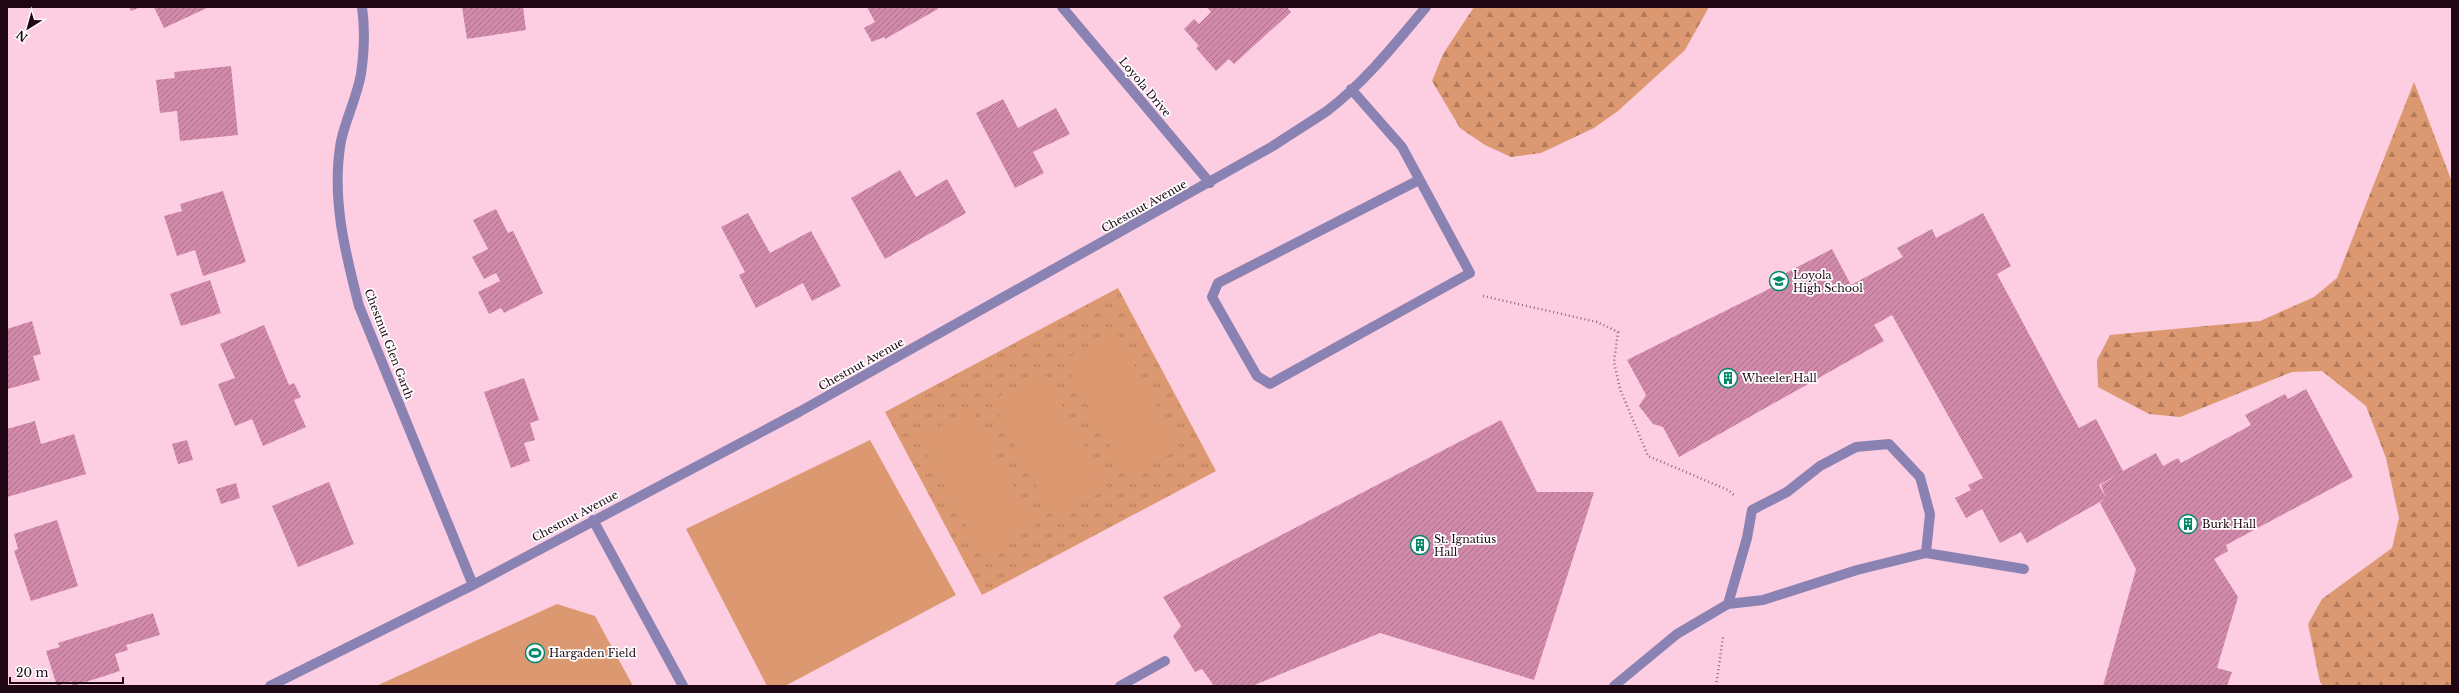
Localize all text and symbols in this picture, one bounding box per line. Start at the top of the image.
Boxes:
north arrow [8,8,48,48]
text: N [13,27,30,45]
street label: Loyola Drive [1116,54,1174,120]
street label: Chestnut Avenue [1099,177,1189,235]
place label: Loyola High School [1793,268,1863,295]
school or university icon: Loyola High School [1768,270,1790,292]
street label: Chestnut Glen Garth [362,287,417,401]
street label: Chestnut Avenue [816,335,906,393]
building icon: Wheeler Hall [1717,367,1739,389]
place label: Wheeler Hall [1741,371,1817,385]
street label: Chestnut Avenue [530,487,620,545]
building icon: Burk Hall [2177,513,2199,535]
place label: Burk Hall [2202,517,2257,531]
place label: St. Ignatius Hall [1434,532,1496,559]
building icon: St. Ignatius Hall [1409,534,1431,556]
sports icon: Hargaden Field [524,642,546,664]
place label: Hargaden Field [549,646,637,660]
scale bar [10,659,123,685]
text: 20 m [16,665,48,680]

